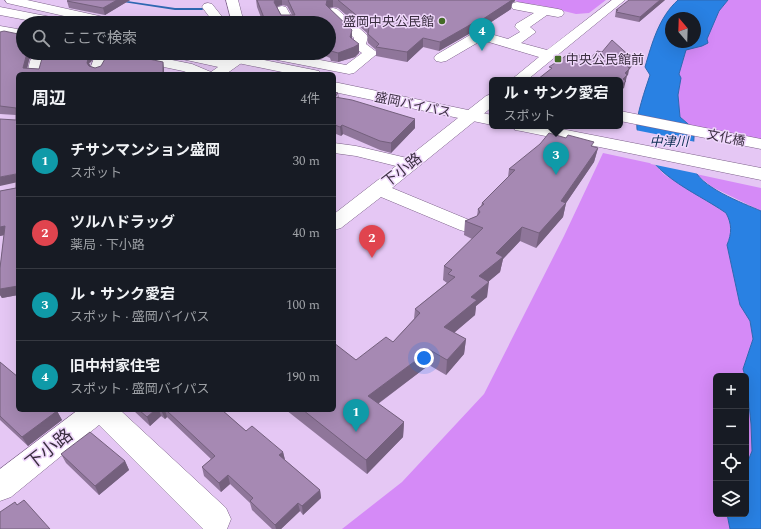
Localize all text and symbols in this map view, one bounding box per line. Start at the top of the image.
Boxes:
place label: 盛岡中央公民館 [343,12,434,32]
north arrow [665,12,701,48]
search box [16,16,336,60]
marker: 盛岡中央公民館 [437,16,447,26]
pin: 4 [469,18,495,51]
icon: search [30,27,52,49]
text: ここで検索 [62,27,137,50]
place label: 中央公民館前 [566,50,644,70]
marker: 中央公民館前 [553,54,563,64]
popup [489,77,623,129]
text: ル・サンク愛宕 [503,82,609,105]
text: 周辺 [32,86,66,112]
street label: 盛岡バイパス [373,87,453,123]
text: 4件 [300,89,320,109]
text: スポット [503,106,556,126]
street label: 文化橋 [705,124,747,152]
water label: 中津川 [649,132,690,152]
text: チサンマンション盛岡 [70,139,220,162]
pin: 3 [543,142,569,175]
street label: 下小路 [377,147,427,193]
text: 1 [41,151,49,171]
text: 30 m [293,151,320,171]
text: スポット [70,163,122,183]
text: ツルハドラッグ [70,211,175,234]
text: 2 [41,223,49,243]
text: 40 m [293,223,320,243]
pin: 2 [359,225,385,258]
text: 薬局 · 下小路 [70,235,145,255]
text: ル・サンク愛宕 [70,283,175,306]
text: 3 [41,295,49,315]
text: 100 m [286,295,320,315]
text: スポット · 盛岡バイパス [70,307,210,327]
your location [414,348,434,368]
text: 旧中村家住宅 [70,355,160,378]
text: 4 [41,367,49,387]
text: 190 m [286,367,320,387]
map controls [713,373,749,517]
button: + [713,373,749,409]
text: スポット · 盛岡バイパス [70,379,210,399]
pin: 1 [343,399,369,432]
button: − [713,409,749,445]
street label: 下小路 [20,422,79,477]
button: locate [713,445,749,481]
button: layers [713,481,749,517]

